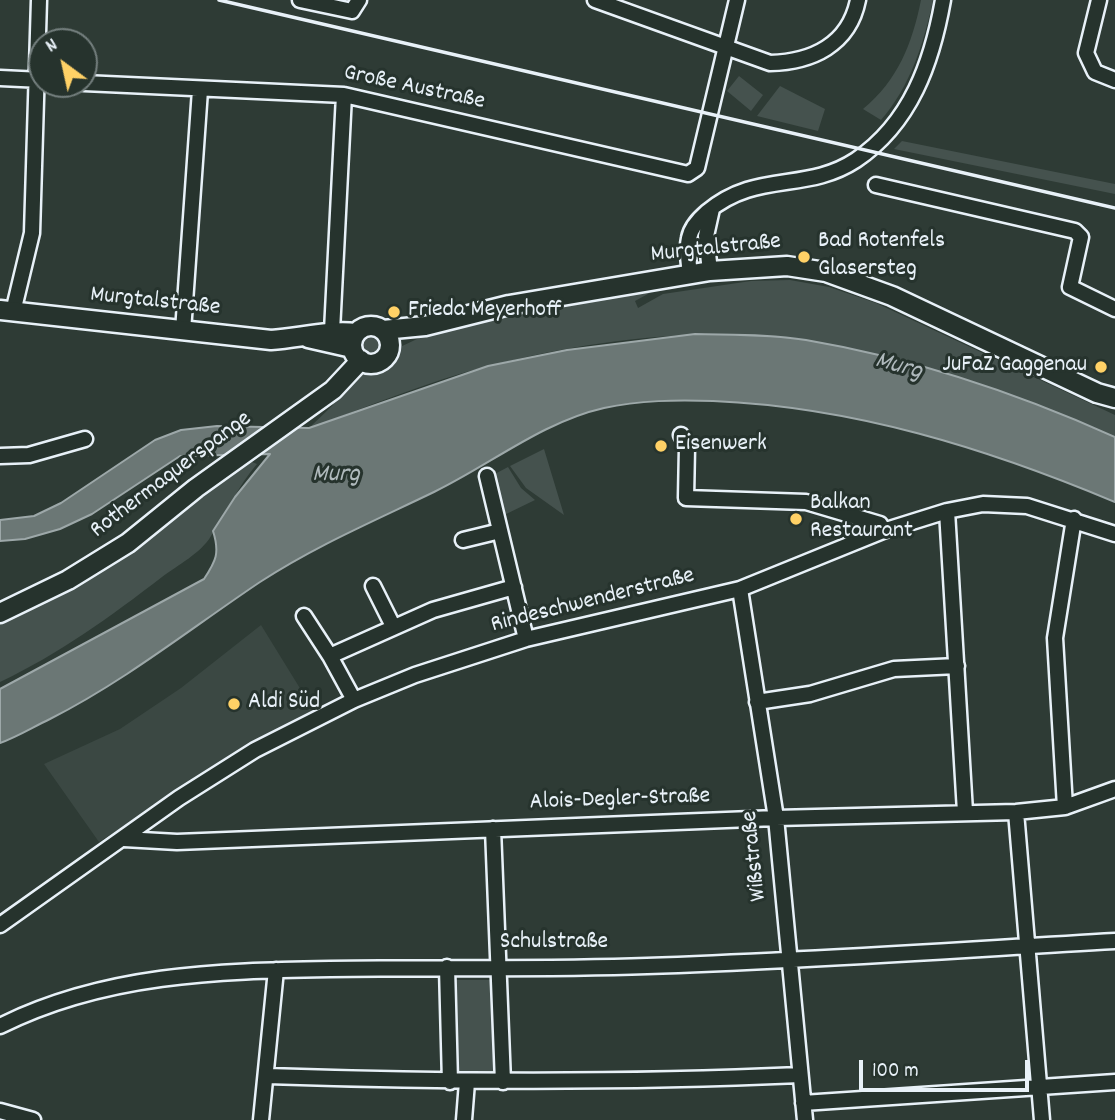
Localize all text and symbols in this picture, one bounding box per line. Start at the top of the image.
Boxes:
north arrow [28,28,98,98]
text: N [41,33,64,61]
street label: Große Austraße [341,60,487,118]
street label: Murgtalstraße [649,229,783,271]
place label: Bad Rotenfels Glasersteg [818,229,945,285]
marker: Bad Rotenfels Glasersteg [796,249,812,265]
street label: Murgtalstraße [88,282,222,324]
place label: Frieda Meyerhoff [408,298,562,326]
marker: Frieda Meyerhoff [386,304,402,320]
water label: Murg [871,347,925,389]
place label: JuFaZ Gaggenau [942,353,1087,381]
marker: JuFaZ Gaggenau [1093,359,1109,375]
street label: Rothermaquerspange [86,406,258,546]
place label: Eisenwerk [675,432,767,460]
marker: Eisenwerk [653,438,669,454]
water label: Murg [312,460,360,492]
place label: Balkan Restaurant [810,491,913,547]
marker: Balkan Restaurant [788,511,804,527]
street label: Rindeschwenderstraße [488,563,698,641]
place label: Aldi Süd [248,690,320,718]
marker: Aldi Süd [226,696,242,712]
street label: Alois-Degler-Straße [529,783,711,819]
street label: Wißstraße [737,809,775,903]
street label: Schulstraße [500,930,608,958]
scale bar [863,1046,1033,1090]
text: 100 m [872,1057,919,1087]

